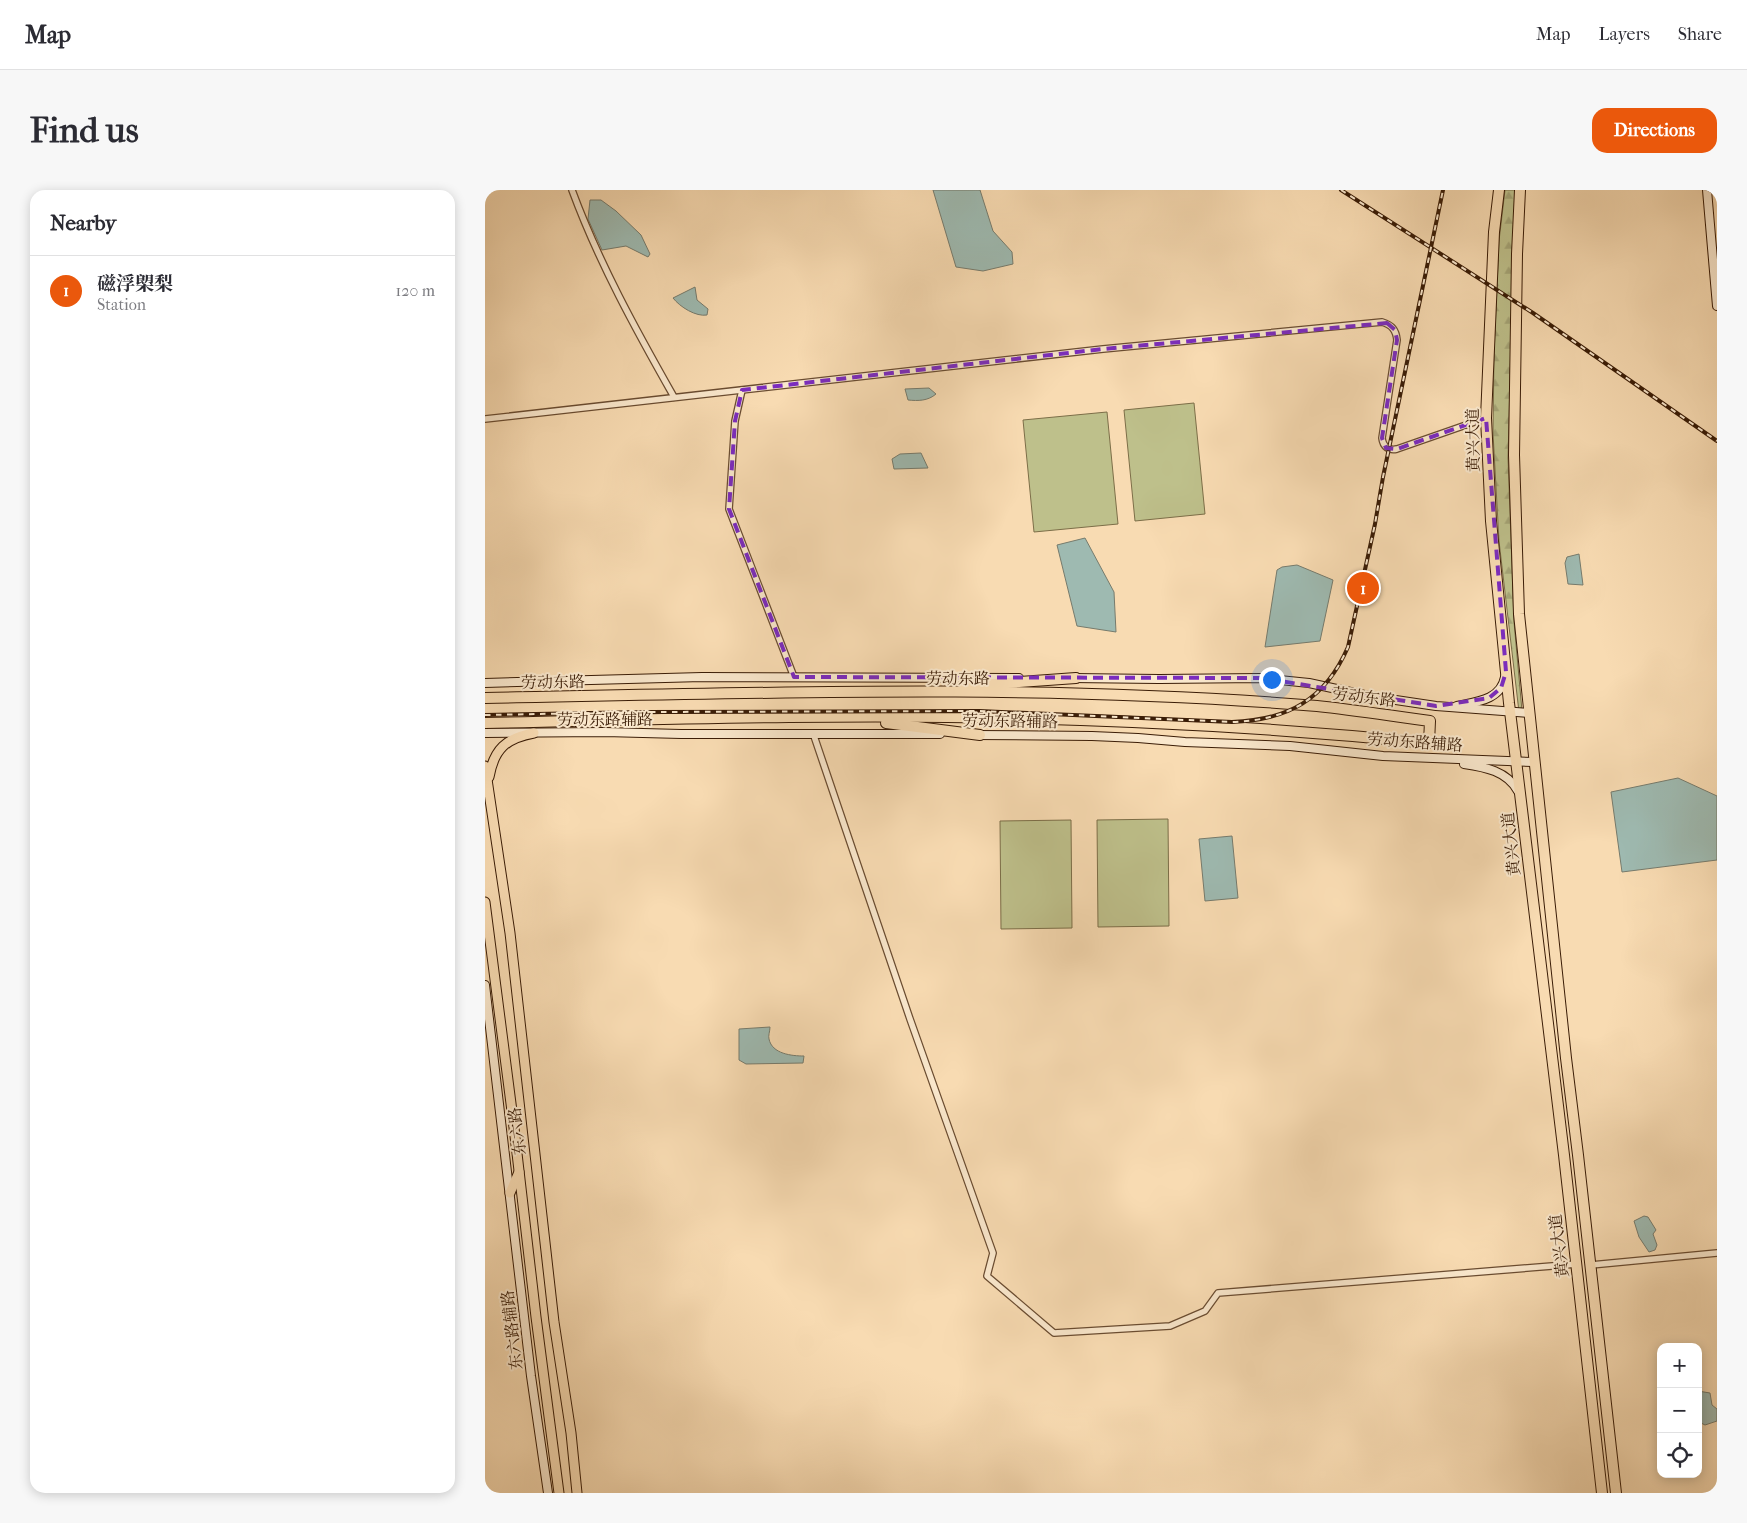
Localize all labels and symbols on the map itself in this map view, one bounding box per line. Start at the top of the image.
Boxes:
street label: 黄兴大道 [1463,408,1483,472]
pin: 1 [1347,569,1379,607]
your location [1259,667,1285,693]
street label: 劳动东路 [926,669,990,688]
street label: 劳动东路 [521,672,585,692]
street label: 劳动东路 [1331,684,1397,710]
street label: 劳动东路辅路 [557,710,653,729]
street label: 劳动东路辅路 [962,711,1058,731]
street label: 劳动东路辅路 [1366,729,1464,755]
street label: 黄兴大道 [1498,811,1524,877]
street label: 东六路 [505,1106,529,1156]
street label: 黄兴大道 [1546,1213,1572,1279]
street label: 东六路辅路 [498,1289,526,1371]

